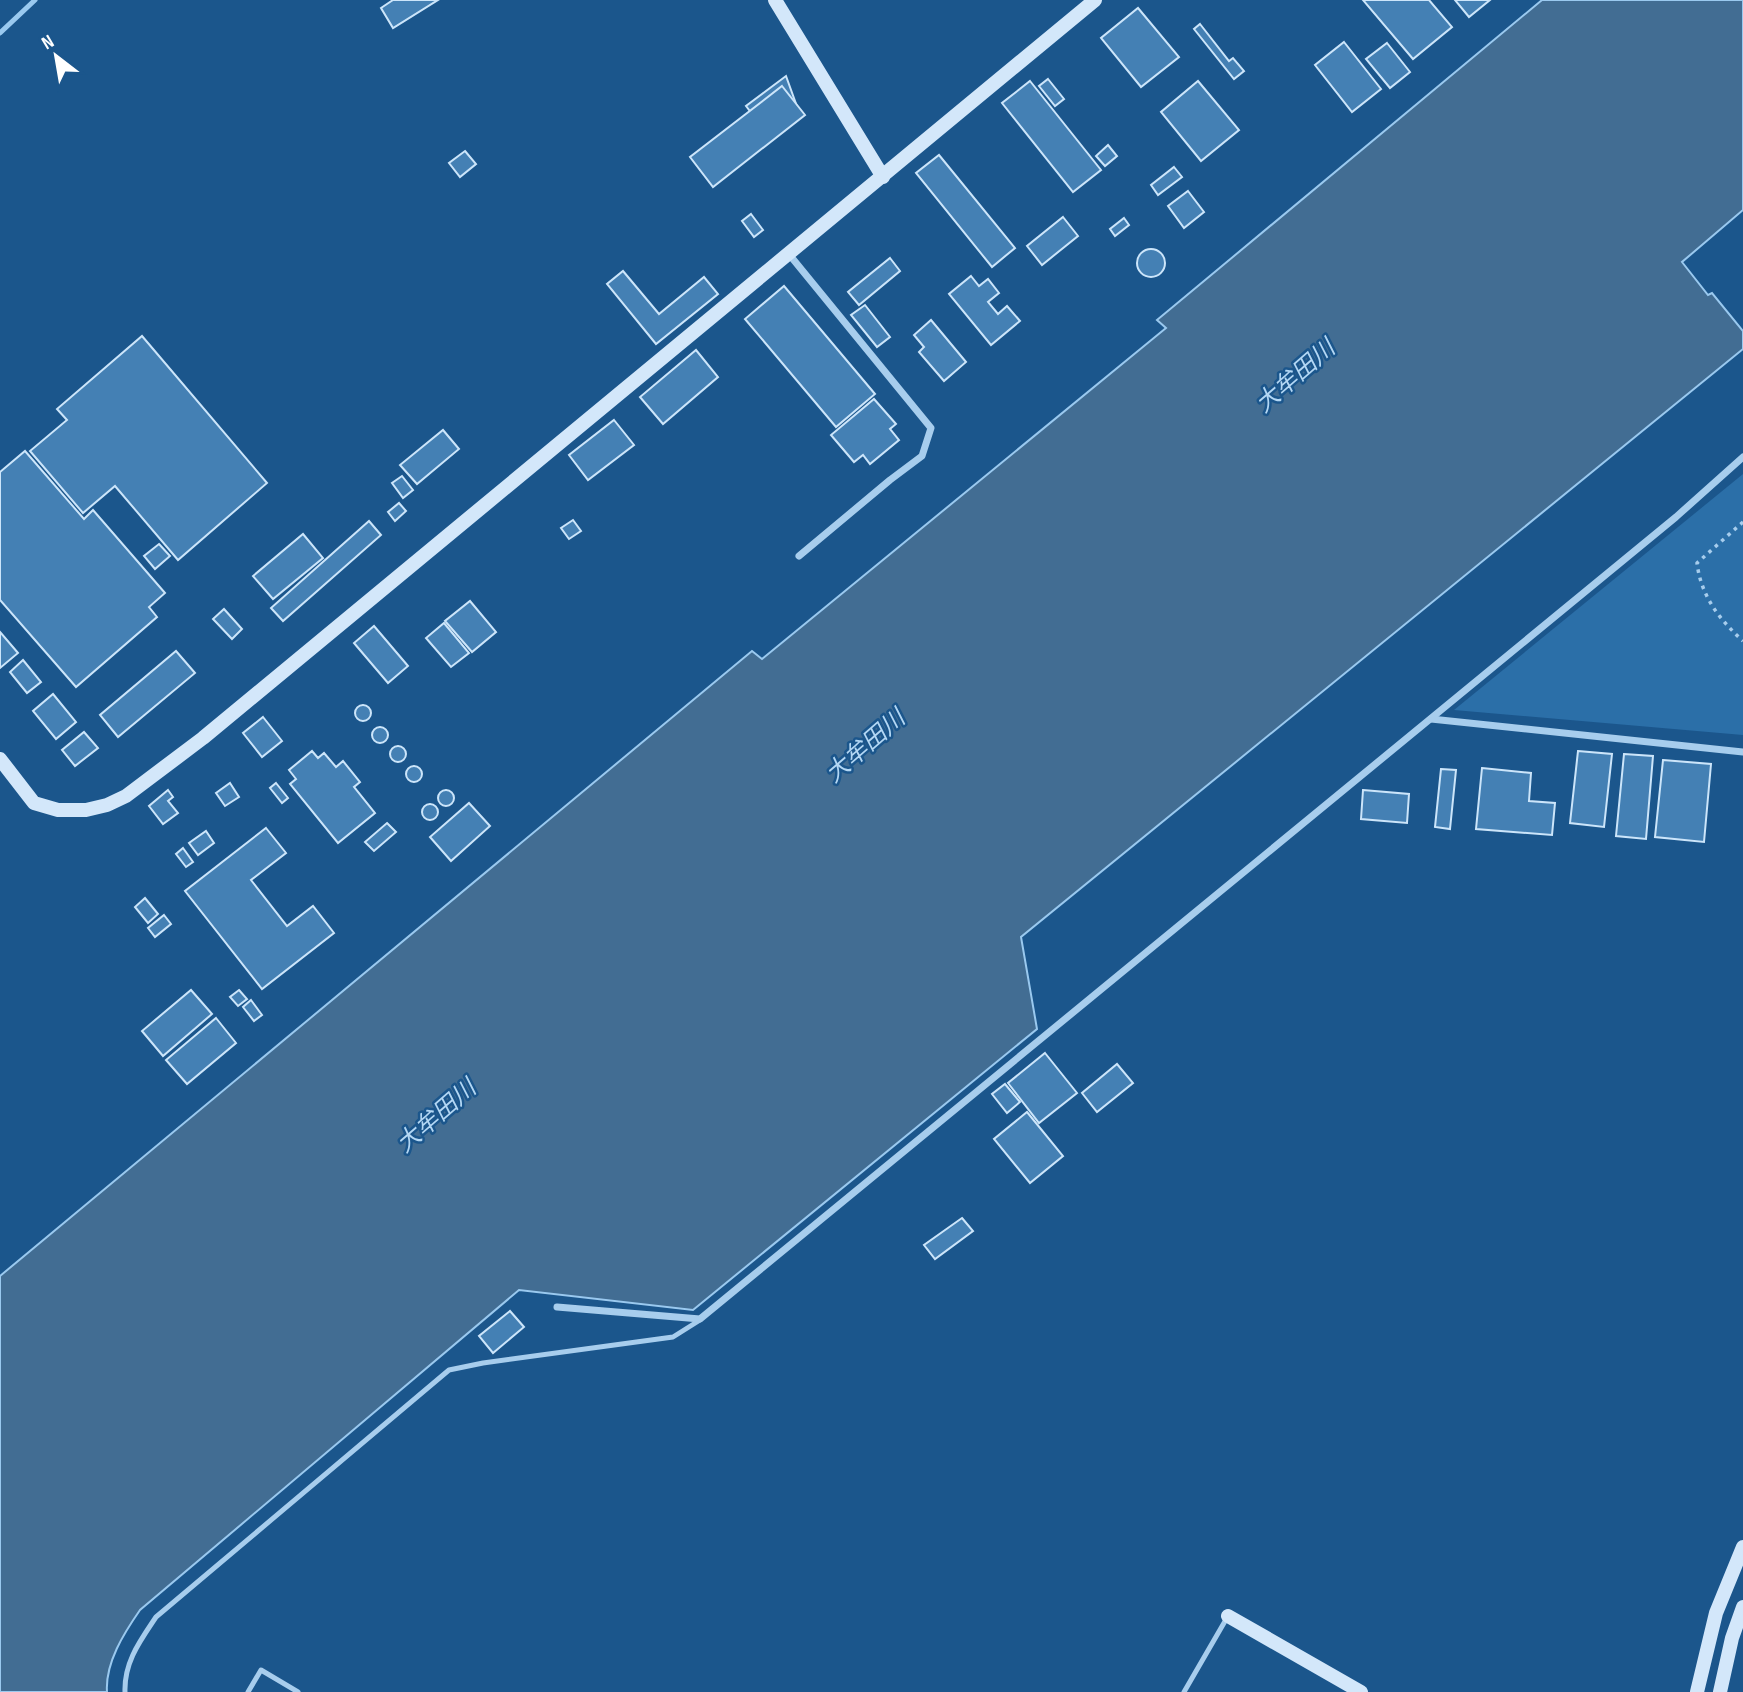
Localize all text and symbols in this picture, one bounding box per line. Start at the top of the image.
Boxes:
north arrow [21,21,91,91]
text: N [38,30,58,55]
water label: 大牟田川 [1250,332,1343,419]
water label: 大牟田川 [820,702,913,789]
water label: 大牟田川 [391,1072,484,1159]

